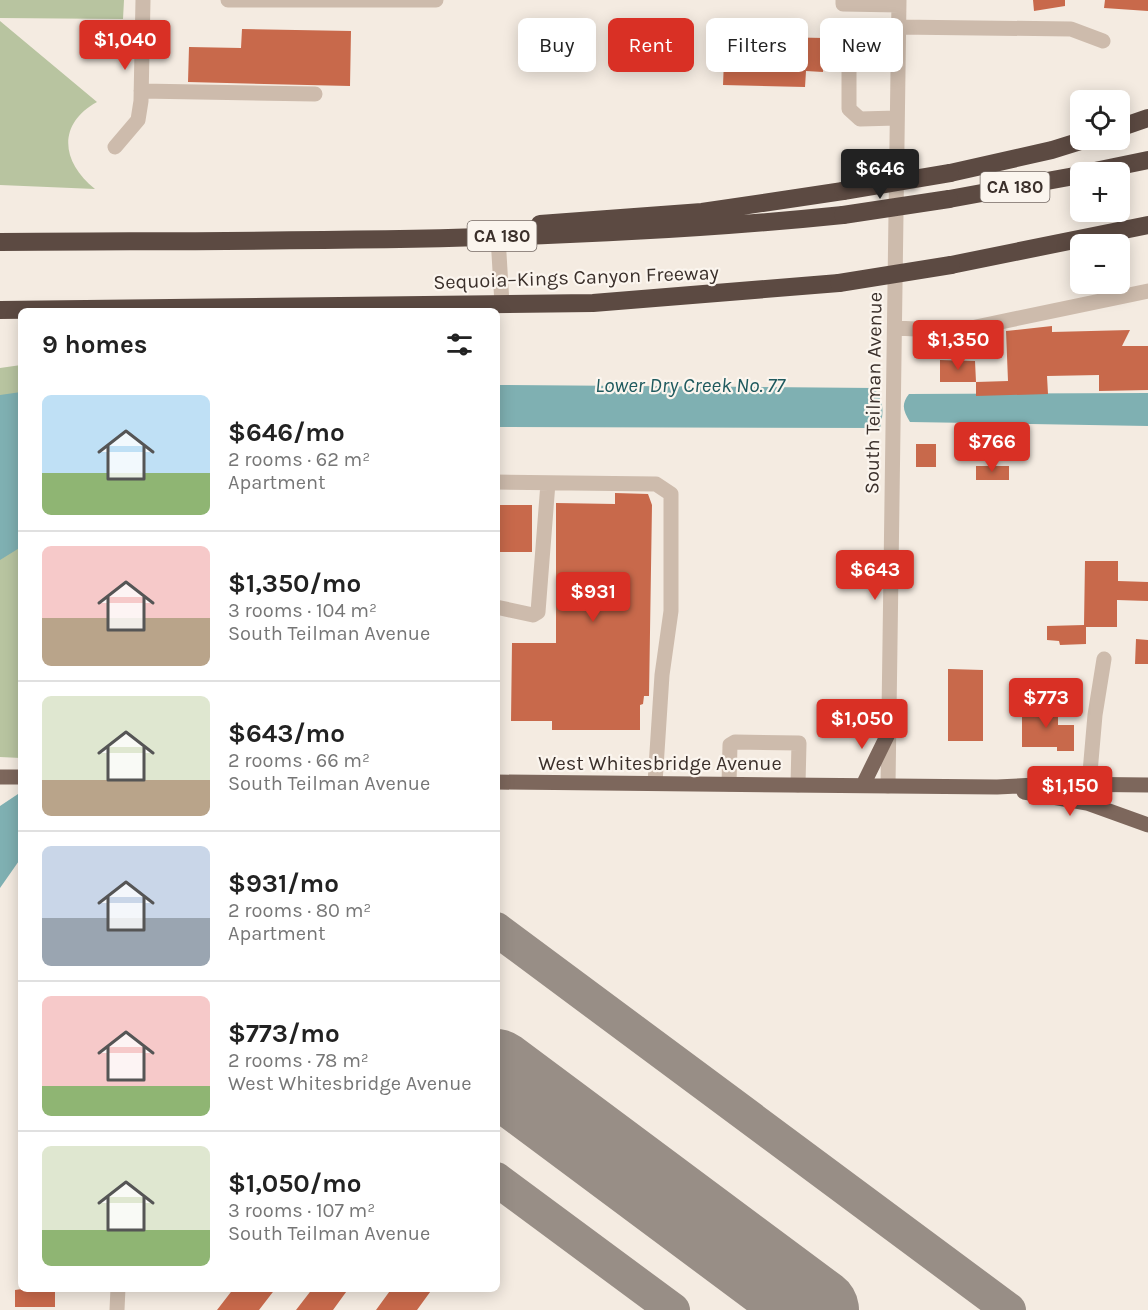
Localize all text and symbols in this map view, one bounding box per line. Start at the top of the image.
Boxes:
chip: Buy [518,18,596,72]
chip: Rent [608,18,694,72]
chip: Filters [706,18,808,72]
chip: New [820,18,903,72]
pin: $1,040 [76,20,174,71]
text: $1,040 [93,28,157,51]
map controls [1070,90,1130,294]
button: locate [1070,90,1130,150]
pin: $646 [844,149,916,200]
text: $646 [855,157,905,180]
button: + [1070,162,1130,222]
road number: CA 180 [980,172,1050,202]
road number: CA 180 [468,221,536,251]
button: − [1070,234,1130,294]
street label: Sequoia–Kings Canyon Freeway [433,261,719,294]
street label: South Teilman Avenue [860,292,887,494]
pin: $1,350 [909,320,1007,371]
icon: filters [443,328,476,361]
text: $1,350 [927,328,989,351]
text: 9 homes [42,329,148,360]
water label: Lower Dry Creek No. 77 [595,373,786,397]
text: $646/mo [228,417,345,448]
icon: home [90,419,162,491]
pin: $766 [956,422,1028,473]
text: $766 [968,430,1016,453]
text: 2 rooms · 62 m² [228,448,370,471]
text: Apartment [228,471,326,494]
pin: $643 [839,550,911,601]
text: $643 [850,558,900,581]
text: $1,350/mo [228,568,361,599]
icon: home [90,570,162,642]
pin: $931 [557,572,629,623]
text: $931 [570,580,616,603]
text: 3 rooms · 104 m² [228,599,377,622]
text: South Teilman Avenue [228,622,430,645]
pin: $773 [1010,678,1082,729]
text: $773 [1023,686,1069,709]
pin: $1,050 [813,699,911,750]
text: $1,050 [831,707,893,730]
text: $643/mo [228,718,345,749]
icon: home [90,720,162,792]
text: 2 rooms · 66 m² [228,749,370,772]
street label: West Whitesbridge Avenue [538,752,782,775]
pin: $1,150 [1021,766,1119,817]
text: South Teilman Avenue [228,772,430,795]
text: $1,150 [1041,774,1099,797]
text: $931/mo [228,868,339,899]
icon: home [90,870,162,942]
text: 2 rooms · 80 m² [228,899,371,922]
text: Apartment [228,922,326,945]
text: $773/mo [228,1018,340,1049]
icon: home [90,1020,162,1092]
text: 2 rooms · 78 m² [228,1049,369,1072]
text: West Whitesbridge Avenue [228,1072,472,1095]
text: $1,050/mo [228,1168,361,1199]
icon: home [90,1170,162,1242]
text: 3 rooms · 107 m² [228,1199,375,1222]
text: South Teilman Avenue [228,1222,430,1245]

